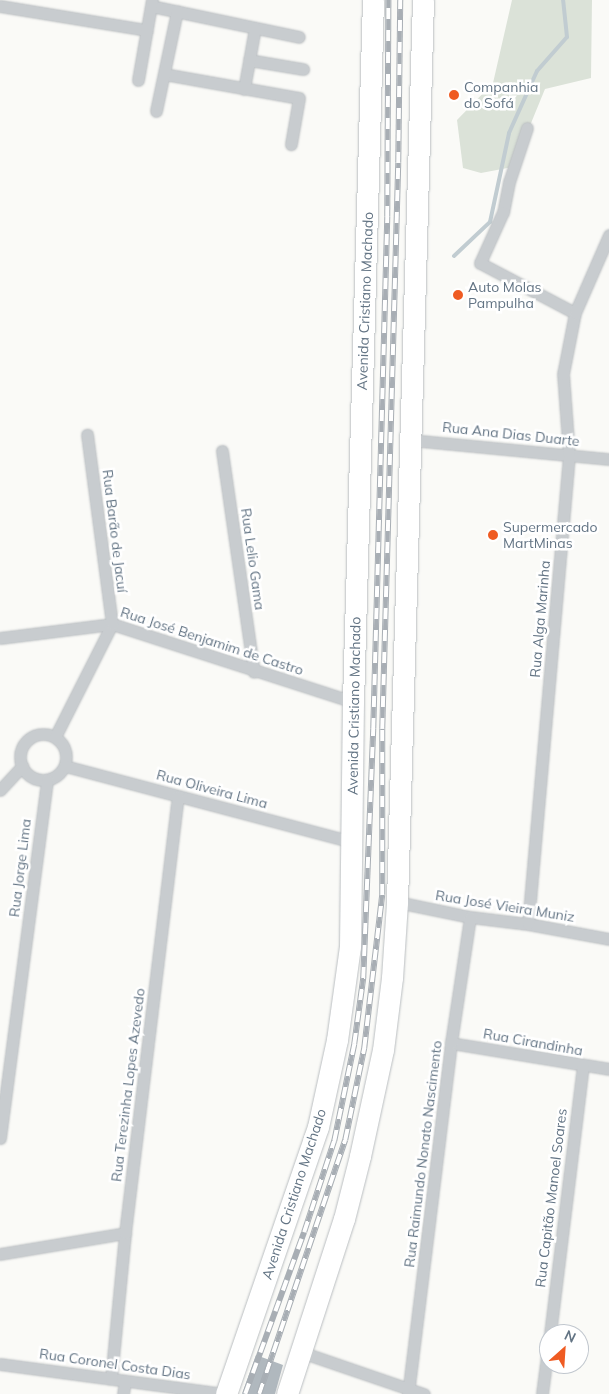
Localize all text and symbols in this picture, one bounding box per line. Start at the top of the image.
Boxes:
place label: Companhia do Sofá [464,79,538,111]
marker: Companhia do Sofá [448,89,460,101]
street label: Avenida Cristiano Machado [353,211,377,391]
place label: Auto Molas Pampulha [468,279,542,312]
marker: Auto Molas Pampulha [452,289,464,301]
street label: Rua Ana Dias Duarte [442,418,580,450]
street label: Rua Barão de Jacuí [99,468,131,594]
street label: Rua Lelio Gama [238,507,268,611]
place label: Supermercado MartMinas [503,519,597,552]
marker: Supermercado MartMinas [487,529,499,541]
street label: Rua Alga Marinha [527,560,553,678]
street label: Rua José Benjamim de Castro [118,603,306,679]
street label: Avenida Cristiano Machado [344,617,364,795]
street label: Rua Oliveira Lima [155,766,269,812]
street label: Rua Jorge Lima [6,818,34,918]
street label: Rua José Vieira Muniz [434,887,576,925]
street label: Rua Terezinha Lopes Azevedo [108,987,148,1183]
street label: Rua Cirandinha [482,1025,584,1059]
street label: Rua Raimundo Nonato Nascimento [401,1040,445,1268]
street label: Avenida Cristiano Machado [258,1107,330,1281]
street label: Rua Capitão Manoel Soares [532,1108,570,1288]
north arrow [539,1324,589,1374]
text: N [561,1326,579,1347]
street label: Rua Coronel Costa Dias [38,1345,192,1383]

